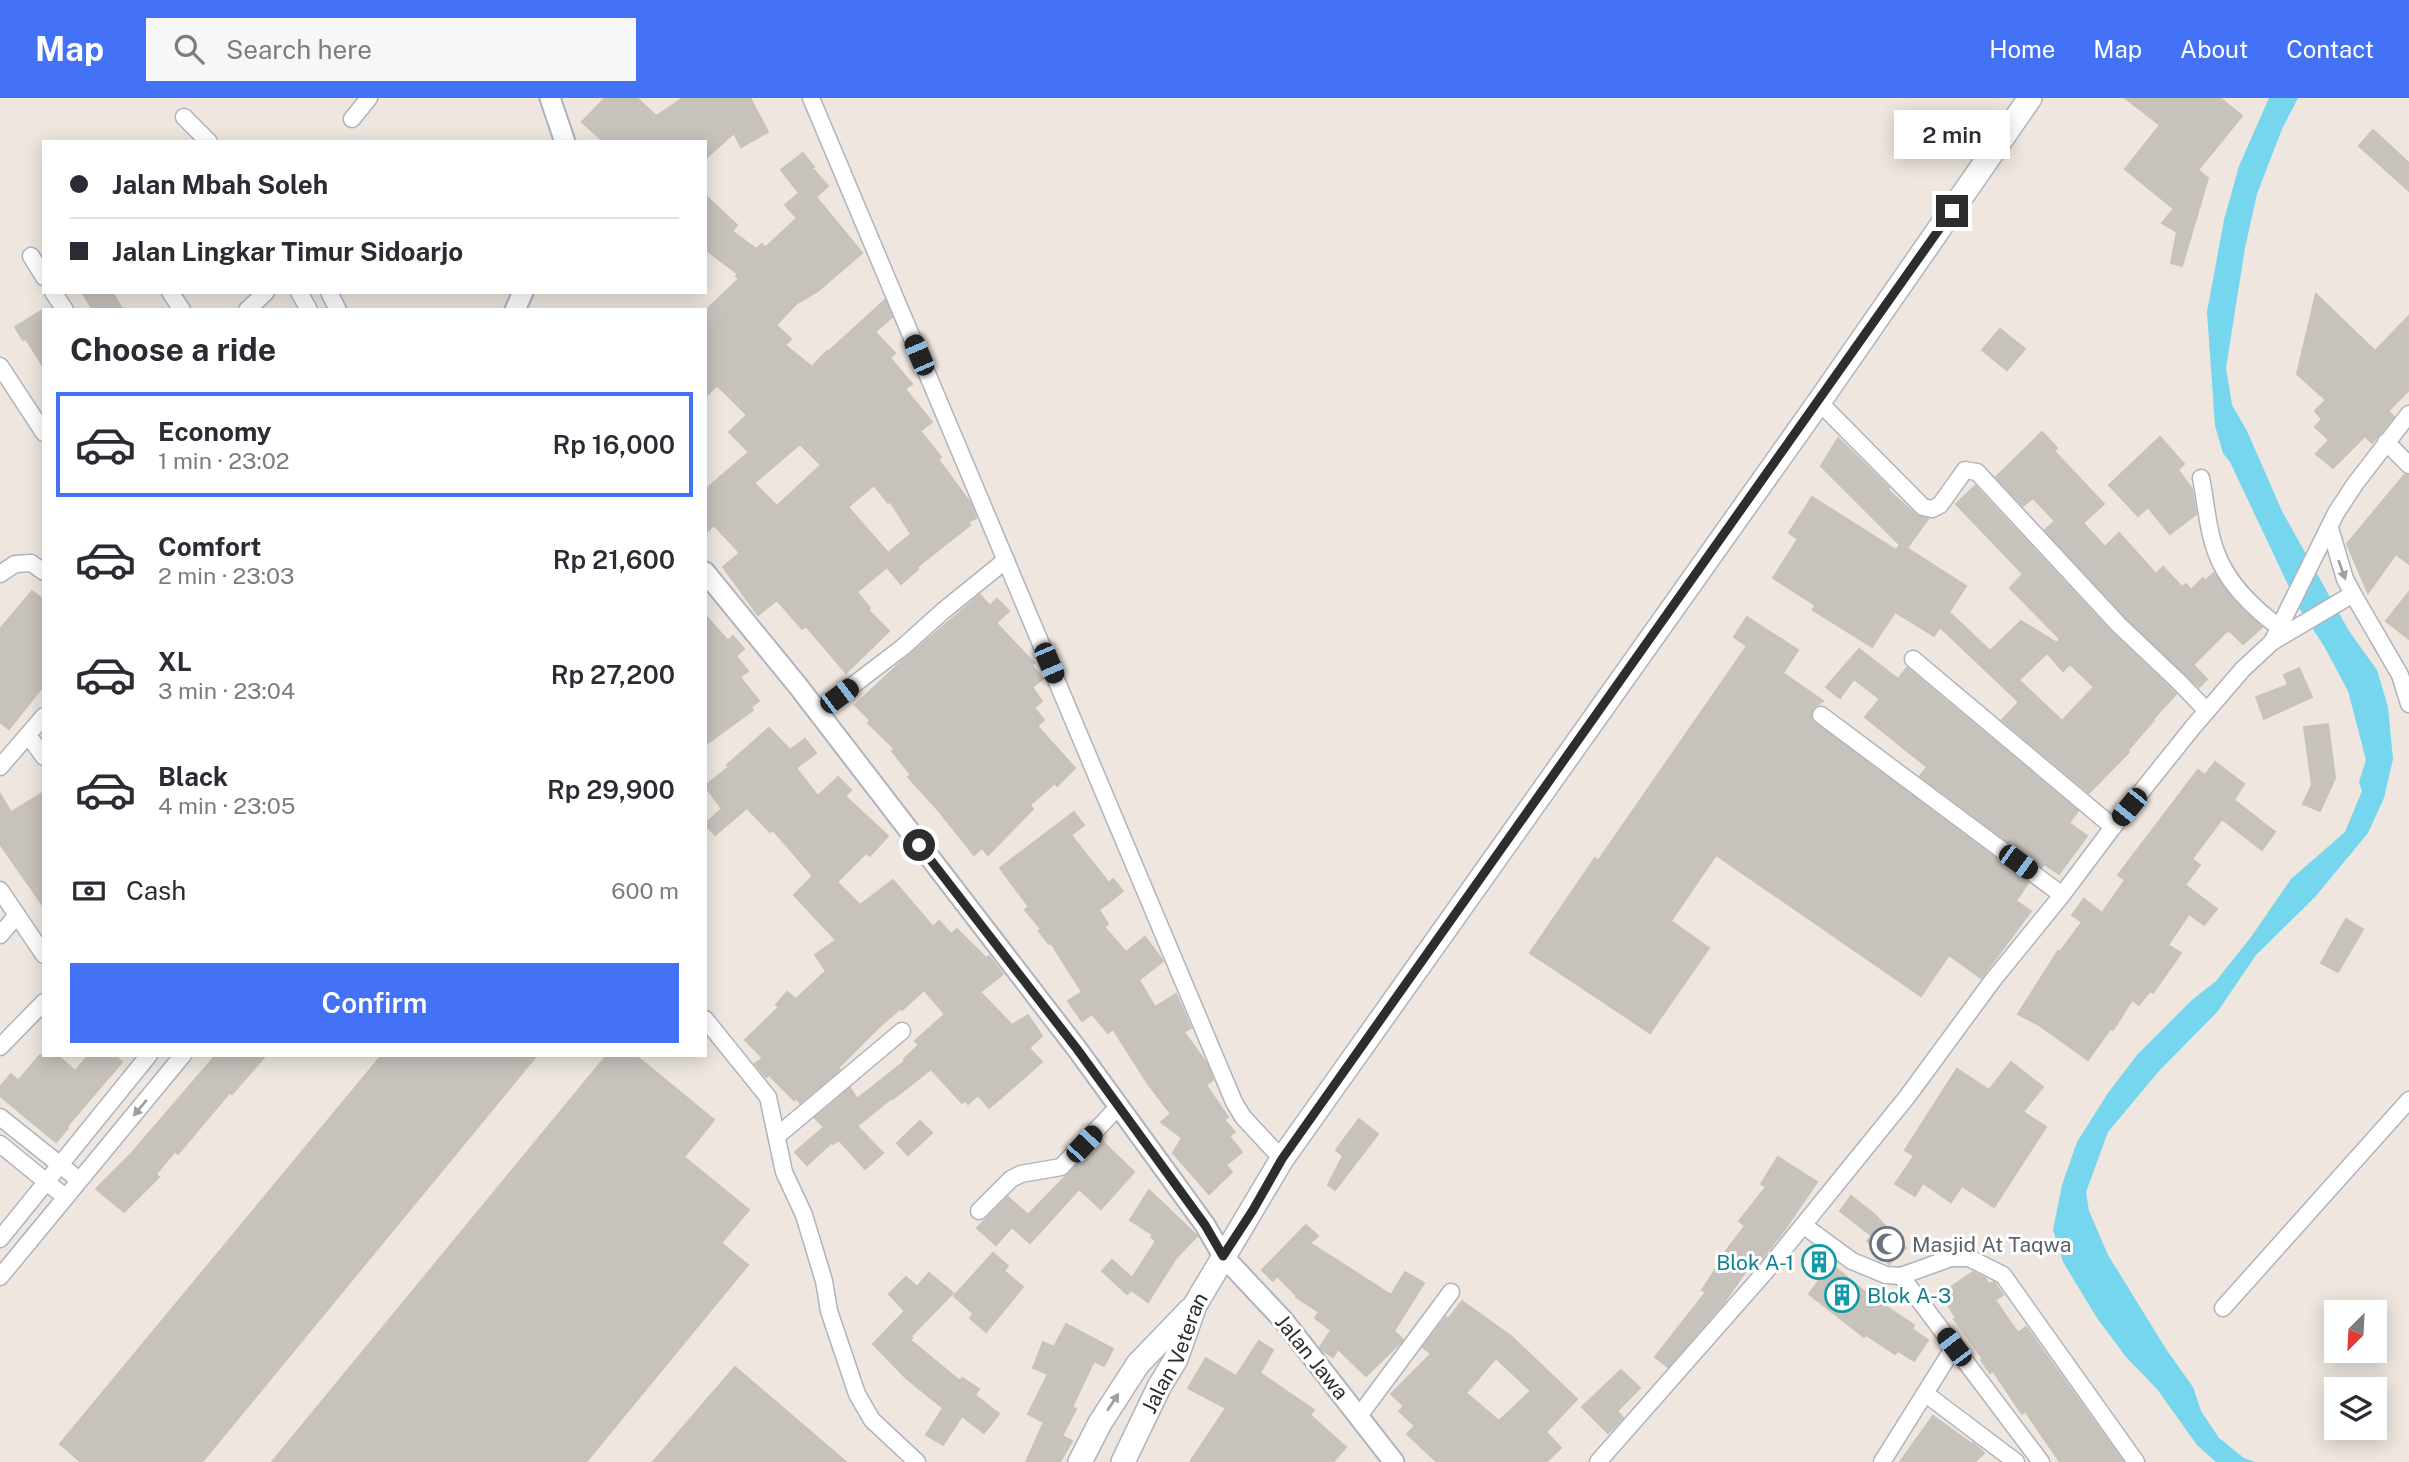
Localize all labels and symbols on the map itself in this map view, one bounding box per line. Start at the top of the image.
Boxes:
callout: 2 min [1894,109,2010,158]
route end [1936,195,1968,227]
car [902,332,937,378]
one-way arrow [2337,559,2348,580]
car [1032,640,1067,686]
car [816,675,863,717]
car [2108,784,2151,830]
route start [903,829,935,861]
car [1995,841,2042,883]
one-way arrow [132,1098,147,1116]
car [1062,1121,1107,1167]
mosque icon: Masjid At Taqwa [1868,1225,1906,1263]
place label: Masjid At Taqwa [1912,1232,2071,1257]
building icon: Blok A-1 [1800,1243,1838,1281]
place label: Blok A-1 [1716,1250,1794,1275]
building icon: Blok A-3 [1823,1276,1861,1314]
place label: Blok A-3 [1867,1283,1951,1308]
street label: Jalan Veteran [1136,1287,1212,1417]
north arrow [2324,1300,2387,1363]
street label: Jalan Jawa [1270,1309,1354,1405]
car [1933,1324,1976,1370]
one-way arrow [1106,1393,1119,1412]

